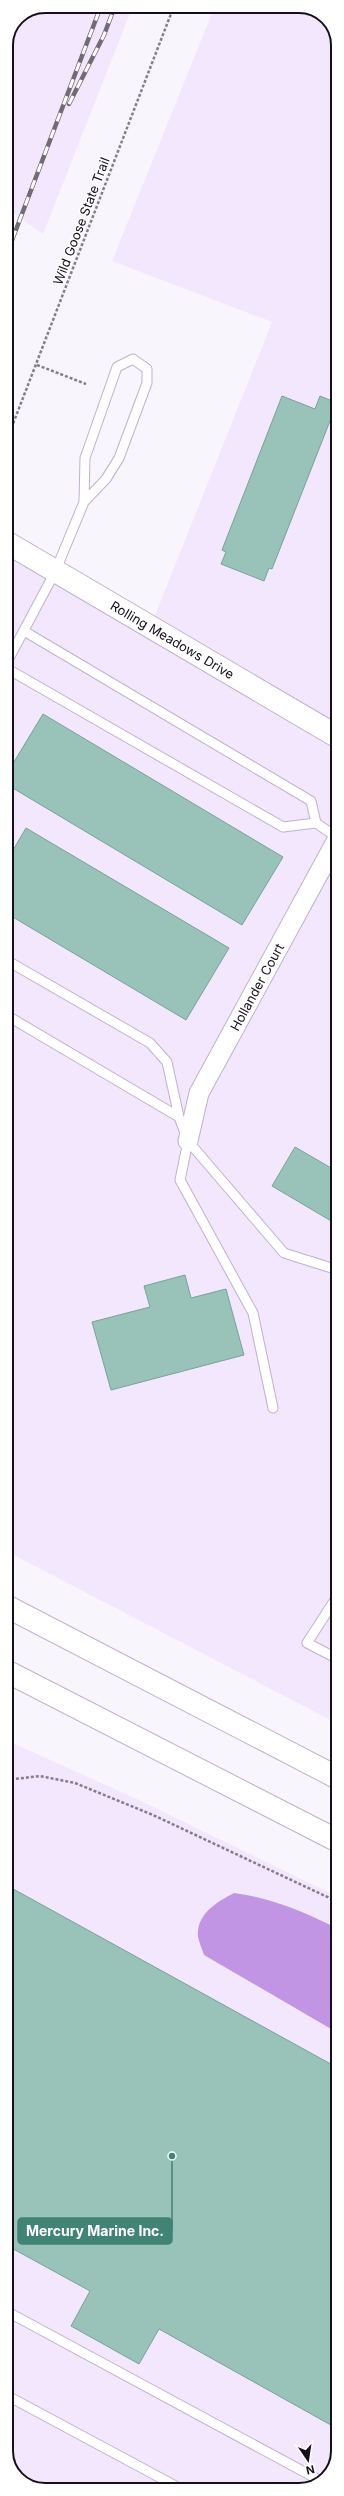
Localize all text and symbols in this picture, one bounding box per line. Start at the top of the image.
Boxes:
street label: Wild Goose State Trail [49,155,113,287]
street label: Rolling Meadows Drive [108,597,237,682]
street label: Hollander Court [226,940,287,1034]
callout: Mercury Marine Inc. [18,2218,172,2244]
text: Mercury Marine Inc. [26,2222,164,2239]
north arrow [288,2440,328,2480]
text: N [305,2462,316,2478]

